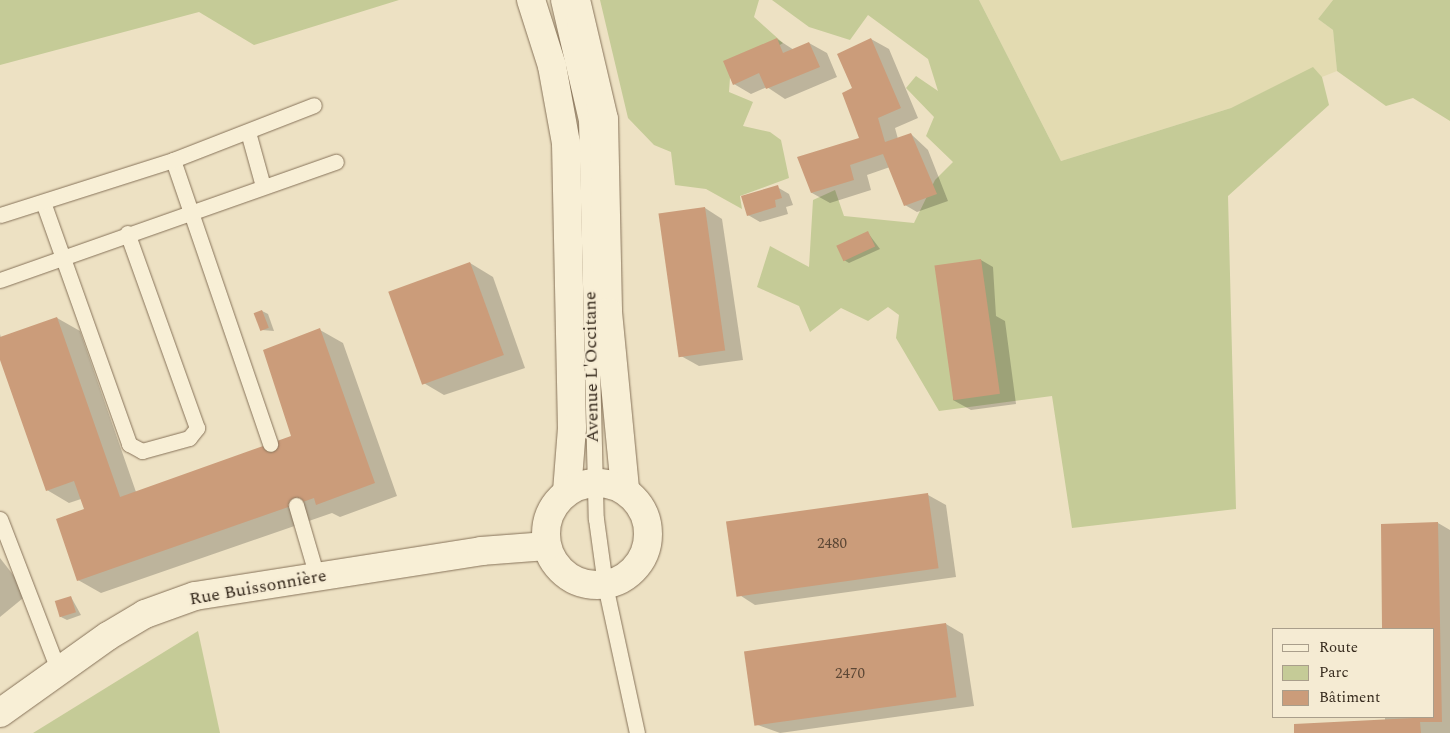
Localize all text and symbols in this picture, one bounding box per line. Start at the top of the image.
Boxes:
street label: Avenue L'Occitane [580,291,604,443]
house number: 2480 [817,535,847,553]
street label: Rue Buissonnière [188,565,328,611]
legend [1272,628,1435,718]
text: Route [1319,636,1358,659]
text: Parc [1319,661,1349,684]
house number: 2470 [835,665,865,683]
text: Bâtiment [1319,686,1380,709]

